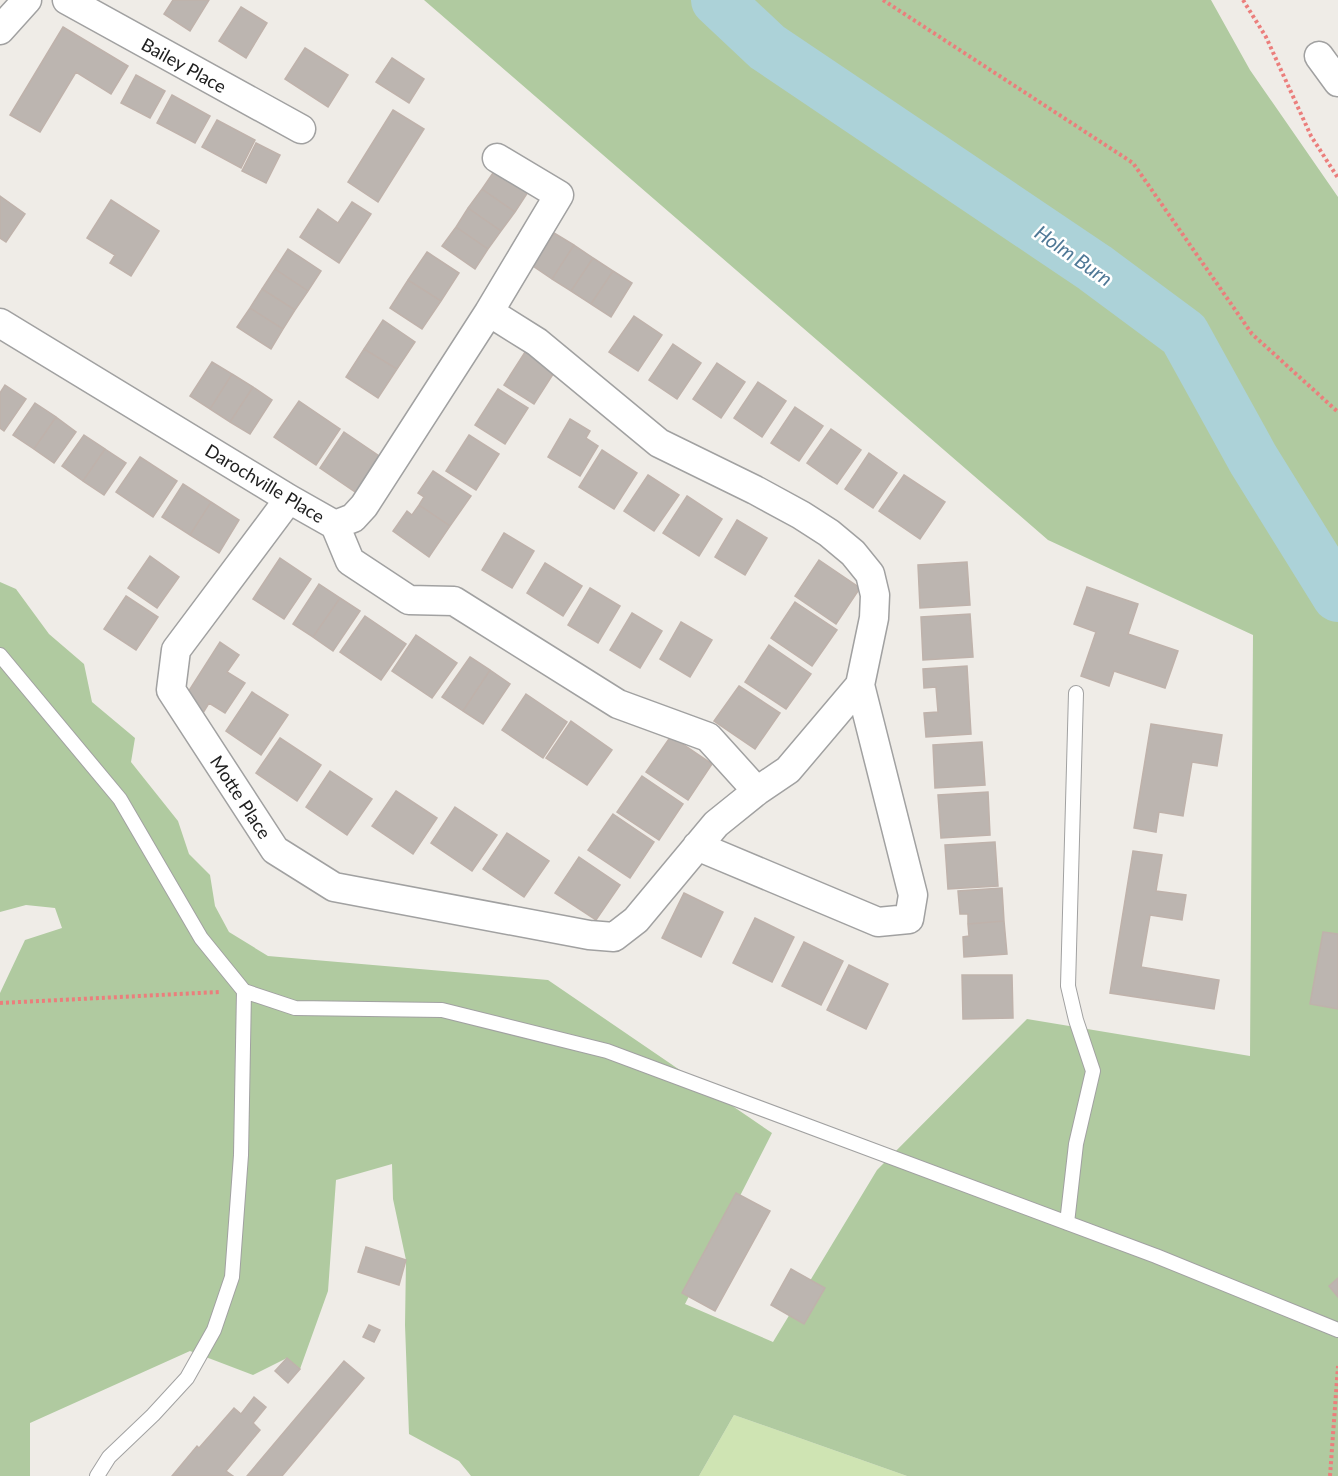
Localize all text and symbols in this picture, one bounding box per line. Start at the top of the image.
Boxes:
street label: Bailey Place [138,33,230,97]
water label: Holm Burn [1031,220,1117,290]
street label: Darochville Place [201,439,329,527]
street label: Motte Place [206,751,276,843]

